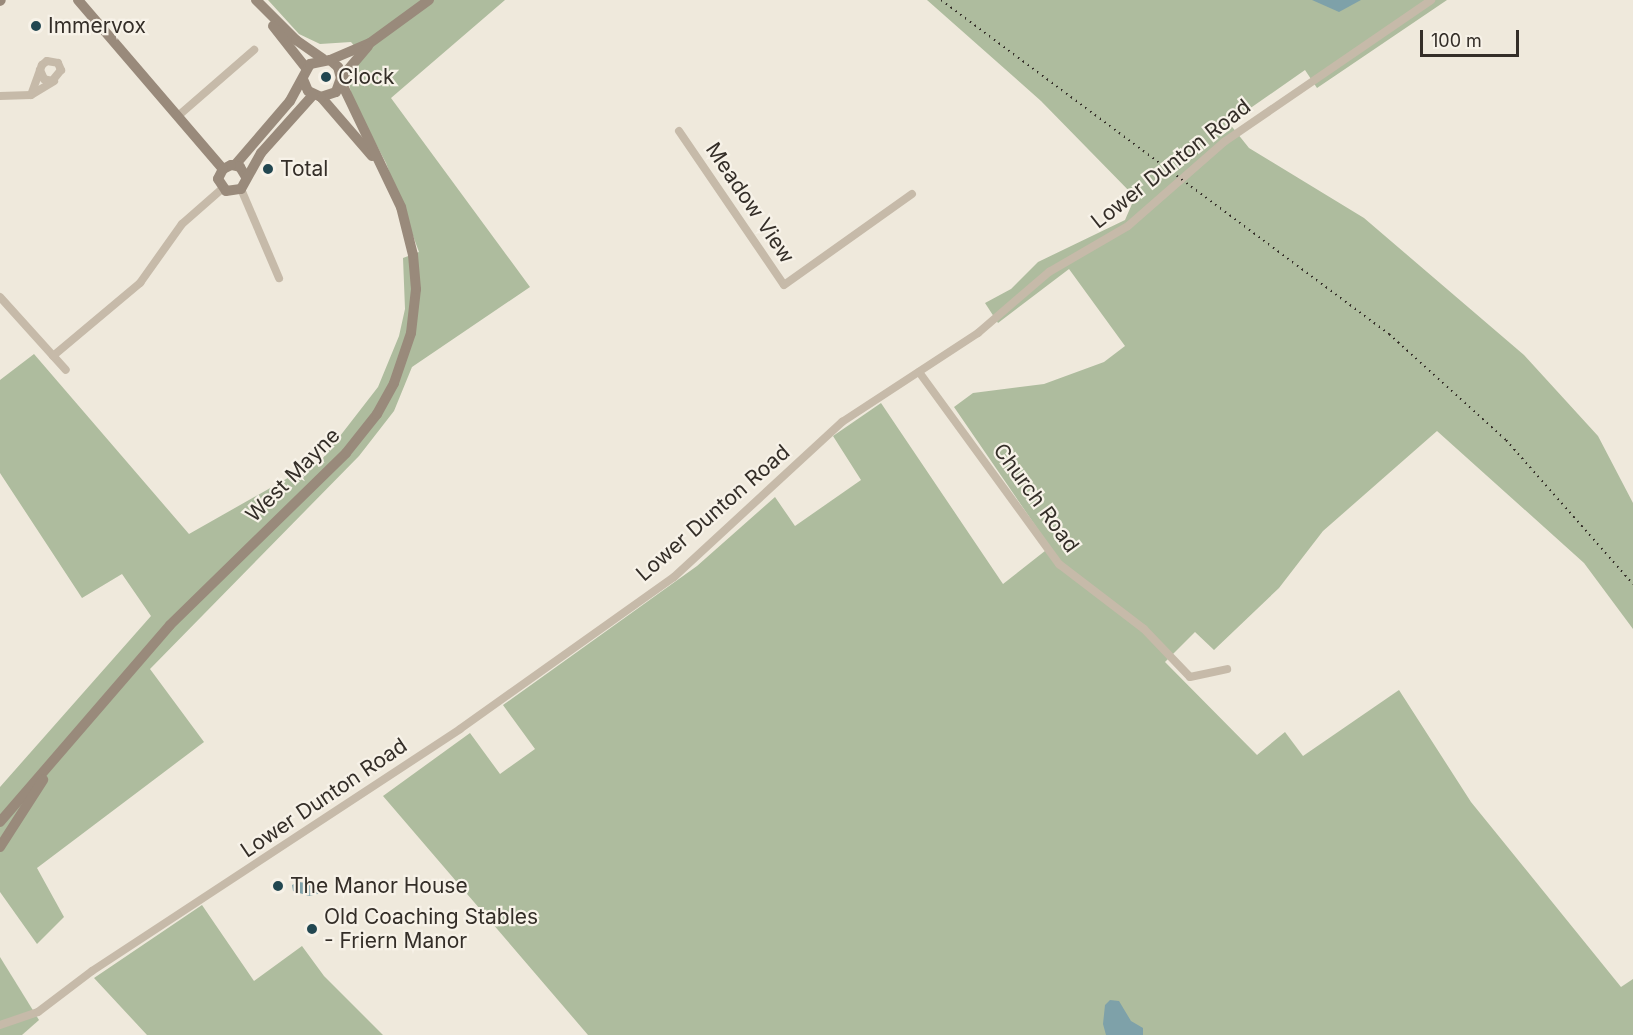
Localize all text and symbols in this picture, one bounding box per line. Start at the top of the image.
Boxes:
place label: Immervox [48,13,146,39]
scale bar [1423,18,1522,56]
marker: Immervox [29,19,43,33]
text: 100 m [1431,30,1482,51]
place label: Clock [338,64,395,90]
marker: Clock [319,70,333,84]
street label: Lower Dunton Road [1086,94,1256,234]
street label: Meadow View [700,138,800,268]
place label: Total [280,156,328,182]
marker: Total [261,162,275,176]
street label: West Mayne [241,423,345,527]
street label: Lower Dunton Road [631,439,795,587]
street label: Church Road [988,439,1084,557]
street label: Lower Dunton Road [236,733,412,863]
place label: The Manor House [290,873,468,899]
marker: The Manor House [271,879,285,893]
place label: Old Coaching Stables - Friern Manor [324,904,538,954]
marker: Old Coaching Stables - Friern Manor [305,922,319,936]

